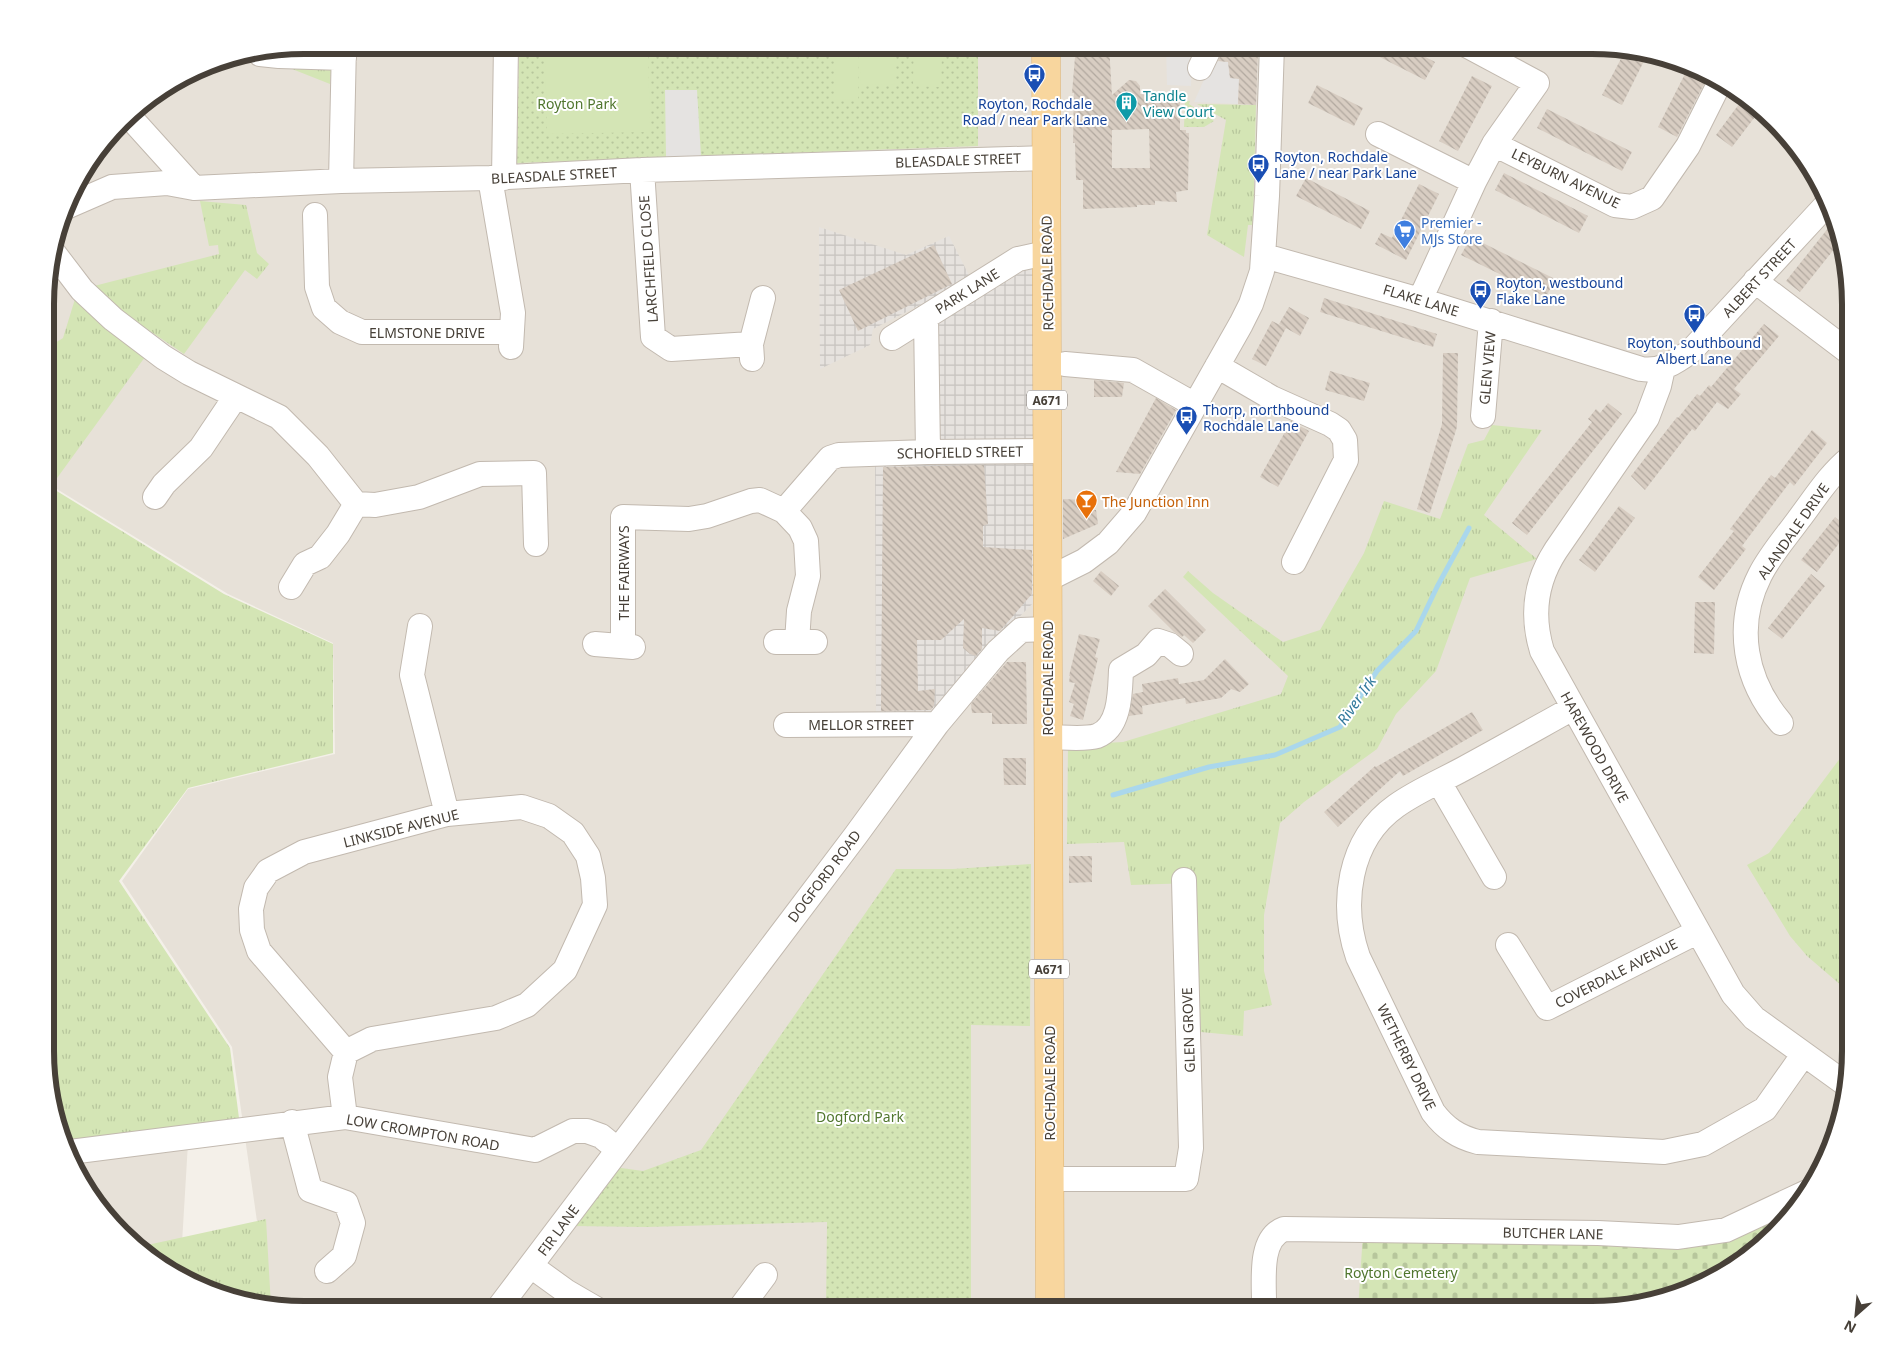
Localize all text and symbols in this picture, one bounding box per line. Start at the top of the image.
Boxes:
bus stop icon: Royton, Rochdale Road / near Park Lane [1023,63,1047,94]
place label: Tandle View Court [1143,86,1214,121]
building icon: Tandle View Court [1115,91,1139,122]
park label: Royton Park [537,94,617,113]
place label: Royton, Rochdale Road / near Park Lane [963,94,1108,129]
street label: LEYBURN AVENUE [1509,143,1623,213]
place label: Royton, Rochdale Lane / near Park Lane [1274,147,1417,182]
street label: BLEASDALE STREET [895,148,1022,172]
bus stop icon: Royton, Rochdale Lane / near Park Lane [1246,152,1270,183]
street label: BLEASDALE STREET [491,162,618,188]
street label: LARCHFIELD CLOSE [634,195,662,323]
place label: Premier - MJs Store [1421,213,1483,248]
street label: ROCHDALE ROAD [1036,215,1058,331]
supermarket icon: Premier - MJs Store [1393,218,1417,249]
street label: ALBERT STREET [1718,234,1800,321]
street label: PARK LANE [931,264,1003,318]
place label: Royton, westbound Flake Lane [1496,273,1623,308]
bus stop icon: Royton, westbound Flake Lane [1468,278,1492,309]
street label: FLAKE LANE [1381,279,1461,321]
bus stop icon: Royton, southbound Albert Lane [1682,302,1706,333]
street label: ELMSTONE DRIVE [369,323,485,342]
street label: GLEN VIEW [1474,331,1500,405]
place label: Royton, southbound Albert Lane [1627,333,1761,368]
road number: A671 [1027,390,1067,410]
place label: Thorp, northbound Rochdale Lane [1203,400,1329,435]
bus stop icon: Thorp, northbound Rochdale Lane [1175,405,1199,436]
street label: SCHOFIELD STREET [897,441,1024,463]
street label: ALANDALE DRIVE [1753,479,1833,583]
bar icon: The Junction Inn [1074,489,1098,520]
place label: The Junction Inn [1102,492,1209,511]
street label: THE FAIRWAYS [614,525,633,621]
street label: ROCHDALE ROAD [1038,620,1057,736]
water label: River Irk [1332,671,1380,728]
street label: HAREWOOD DRIVE [1557,688,1633,806]
street label: MELLOR STREET [808,715,914,734]
street label: LINKSIDE AVENUE [341,804,461,852]
street label: DOGFORD ROAD [783,826,865,926]
street label: COVERDALE AVENUE [1551,934,1681,1012]
road number: A671 [1029,960,1069,979]
street label: GLEN GROVE [1177,987,1199,1073]
street label: WETHERBY DRIVE [1373,1001,1441,1113]
street label: ROCHDALE ROAD [1040,1025,1059,1141]
park label: Dogford Park [816,1107,904,1126]
street label: LOW CROMPTON ROAD [345,1109,501,1155]
street label: FIR LANE [533,1201,583,1259]
street label: BUTCHER LANE [1502,1223,1604,1243]
park label: Royton Cemetery [1344,1263,1459,1282]
north arrow [1831,1290,1881,1340]
text: N [1840,1316,1859,1338]

